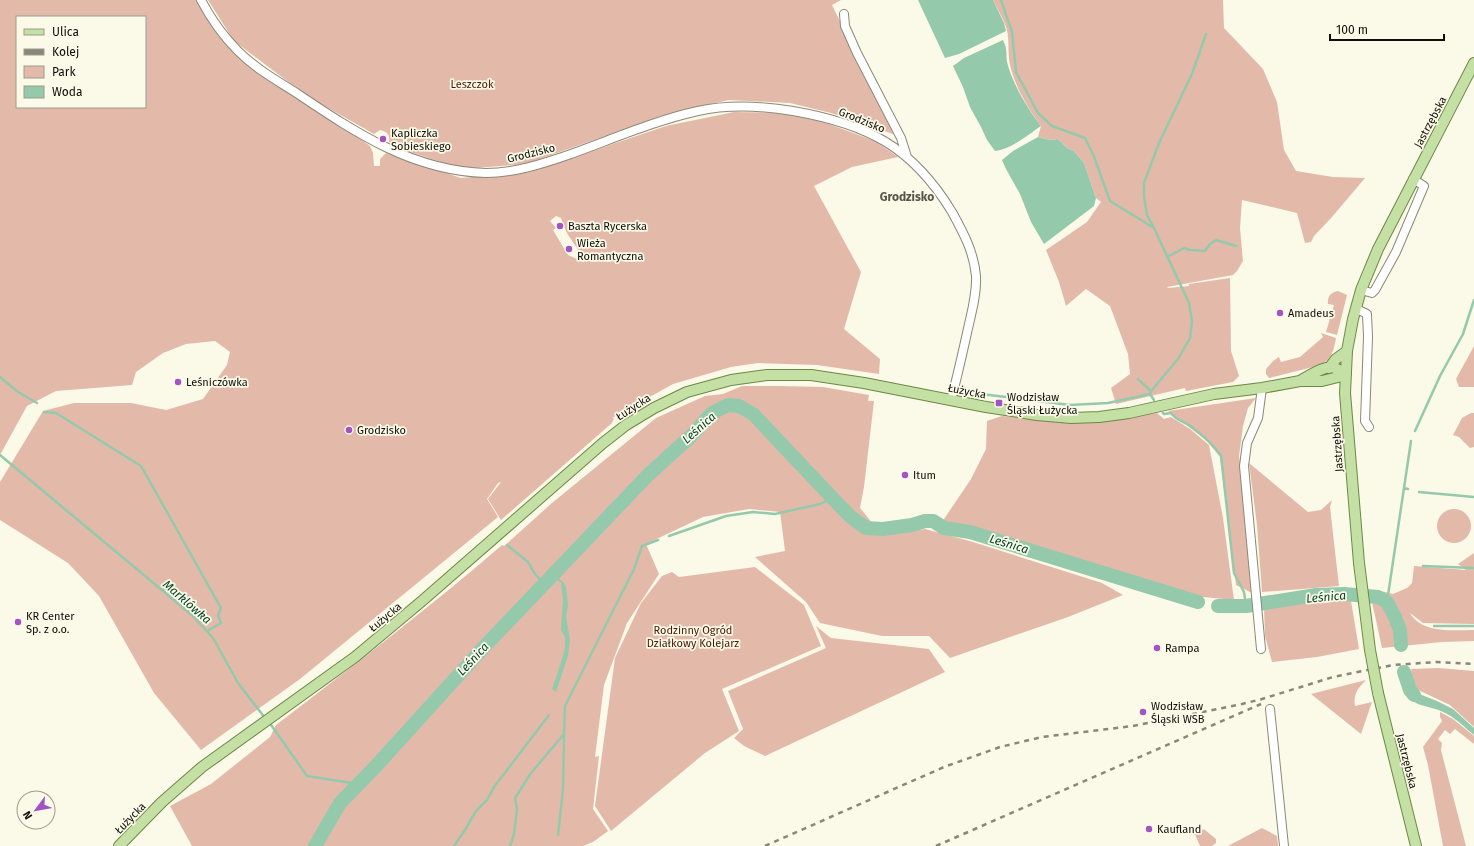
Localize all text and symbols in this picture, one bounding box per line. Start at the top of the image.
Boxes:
legend [16,16,146,108]
scale bar [1330,16,1444,42]
text: 100 m [1336,23,1368,37]
text: Ulica [52,25,79,39]
text: Kolej [52,45,79,59]
text: Park [52,65,76,79]
park label: Leszczok [450,78,494,91]
text: Woda [52,85,83,99]
street label: Jastrzębska [1411,94,1449,150]
street label: Grodzisko [837,105,887,136]
place label: Kapliczka Sobieskiego [391,127,451,153]
marker: Kapliczka Sobieskiego [378,134,388,144]
street label: Grodzisko [506,141,556,166]
district label: Grodzisko [880,190,934,204]
place label: Baszta Rycerska [568,220,647,233]
marker: Baszta Rycerska [555,221,565,231]
place label: Wieża Romantyczna [577,237,644,263]
marker: Wieża Romantyczna [564,244,574,254]
place label: Amadeus [1288,307,1334,320]
marker: Amadeus [1275,308,1285,318]
place label: Leśniczówka [186,376,248,389]
marker: Leśniczówka [173,377,183,387]
street label: Łużycka [947,381,987,402]
street label: Łużycka [613,391,653,423]
place label: Wodzisław Śląski Łużycka [1007,391,1078,417]
marker: Wodzisław Śląski Łużycka [994,398,1004,408]
water label: Leśnica [679,409,719,447]
street label: Jastrzębska [1329,415,1346,473]
place label: Grodzisko [357,424,406,437]
marker: Grodzisko [344,425,354,435]
place label: Itum [913,469,936,482]
marker: Itum [900,470,910,480]
water label: Leśnica [988,531,1030,557]
water label: Marklówka [160,577,214,627]
water label: Leśnica [1306,588,1347,606]
street label: Łużycka [366,600,404,635]
place label: KR Center Sp. z o.o. [26,610,75,636]
marker: KR Center Sp. z o.o. [13,617,23,627]
park label: Rodzinny Ogród Działkowy Kolejarz [647,624,739,650]
water label: Leśnica [454,640,492,678]
place label: Rampa [1165,642,1199,655]
marker: Rampa [1152,643,1162,653]
place label: Wodzisław Śląski WSB [1151,700,1205,726]
marker: Wodzisław Śląski WSB [1138,707,1148,717]
street label: Jastrzębska [1393,732,1420,790]
north arrow [16,790,56,830]
street label: Łużycka [112,800,149,837]
text: N [20,808,35,822]
place label: Kaufland [1157,823,1201,836]
marker: Kaufland [1144,824,1154,834]

